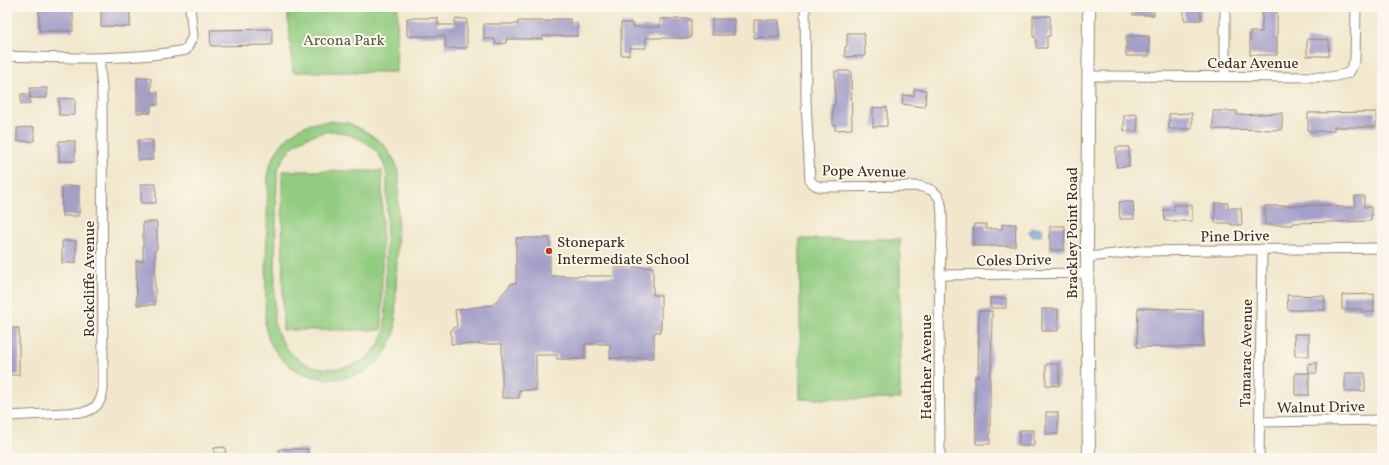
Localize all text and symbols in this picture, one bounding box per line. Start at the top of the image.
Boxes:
park label: Arcona Park [303,31,385,52]
street label: Cedar Avenue [1207,54,1299,75]
street label: Pope Avenue [822,161,906,184]
street label: Brackley Point Road [1063,167,1084,299]
street label: Rockcliffe Avenue [80,221,101,337]
street label: Pine Drive [1200,226,1270,249]
place label: Stonepark Intermediate School [557,233,689,271]
marker: Stonepark Intermediate School [544,246,554,256]
street label: Coles Drive [976,250,1052,273]
street label: Tamarac Avenue [1236,299,1259,408]
street label: Heather Avenue [917,314,938,420]
street label: Walnut Drive [1277,397,1365,420]

